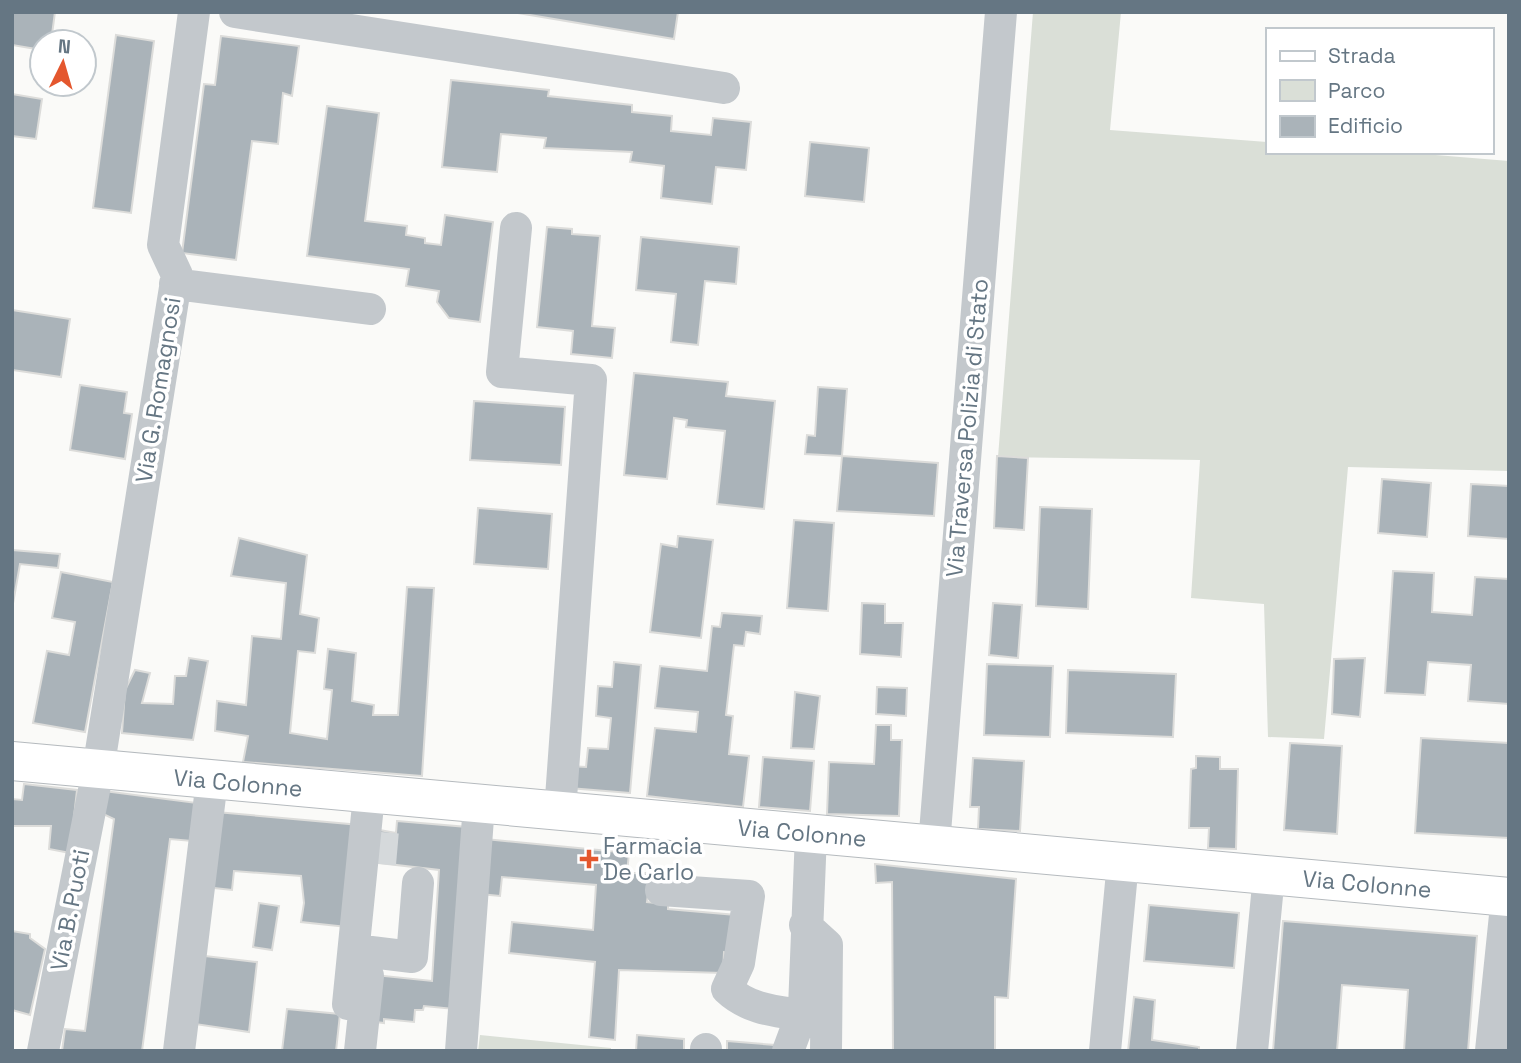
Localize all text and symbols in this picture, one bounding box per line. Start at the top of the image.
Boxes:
north arrow [28,28,98,98]
legend [1266,28,1493,154]
text: N [57,34,72,60]
text: Strada [1328,42,1395,69]
text: Parco [1328,77,1386,104]
text: Edificio [1328,112,1403,139]
street label: Via Traversa Polizia di Stato [939,277,995,579]
street label: Via G. Romagnosi [129,295,187,485]
street label: Via Colonne [172,762,304,804]
street label: Via Colonne [736,812,868,854]
place label: Farmacia De Carlo [603,831,702,887]
street label: Via B. Puoti [44,847,96,973]
marker: Farmacia De Carlo [581,851,597,867]
street label: Via Colonne [1301,863,1433,905]

